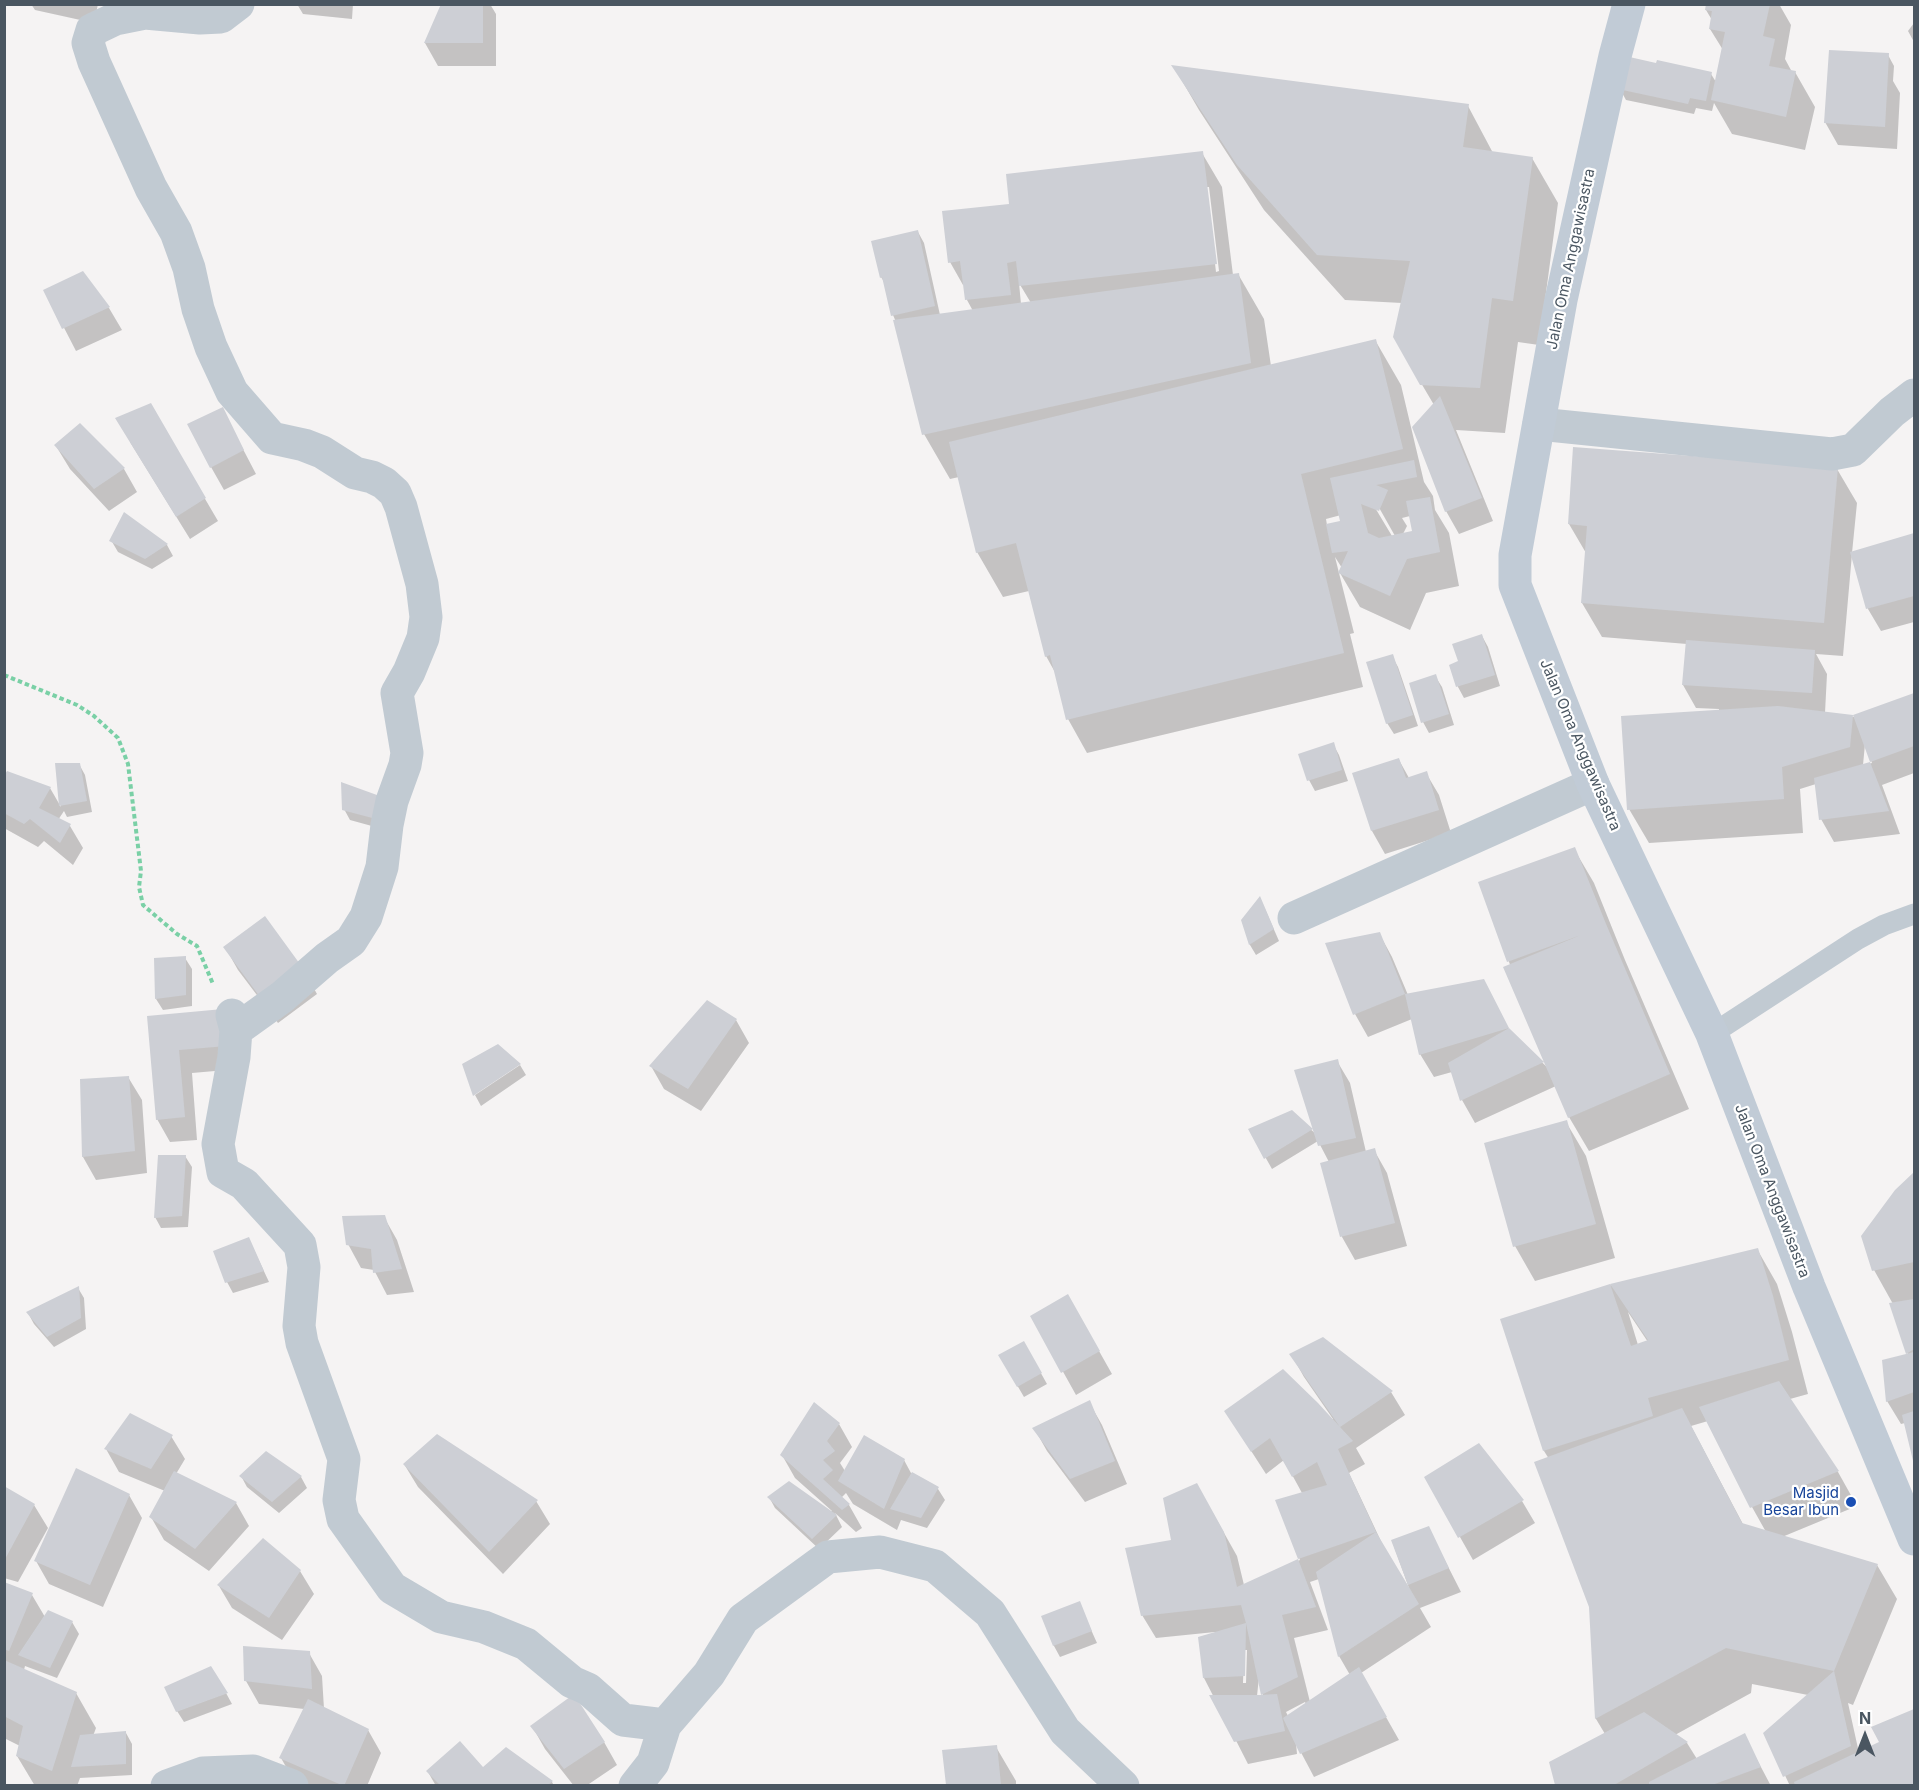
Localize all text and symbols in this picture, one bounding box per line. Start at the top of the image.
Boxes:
street label: Jalan Oma Anggawisastra [1543,167,1599,351]
street label: Jalan Oma Anggawisastra [1536,657,1624,833]
street label: Jalan Oma Anggawisastra [1731,1102,1813,1280]
place label: Masjid Besar Ibun [1763,1484,1839,1519]
marker: Masjid Besar Ibun [1844,1495,1858,1509]
north arrow [1835,1706,1895,1766]
text: N [1859,1708,1871,1728]

